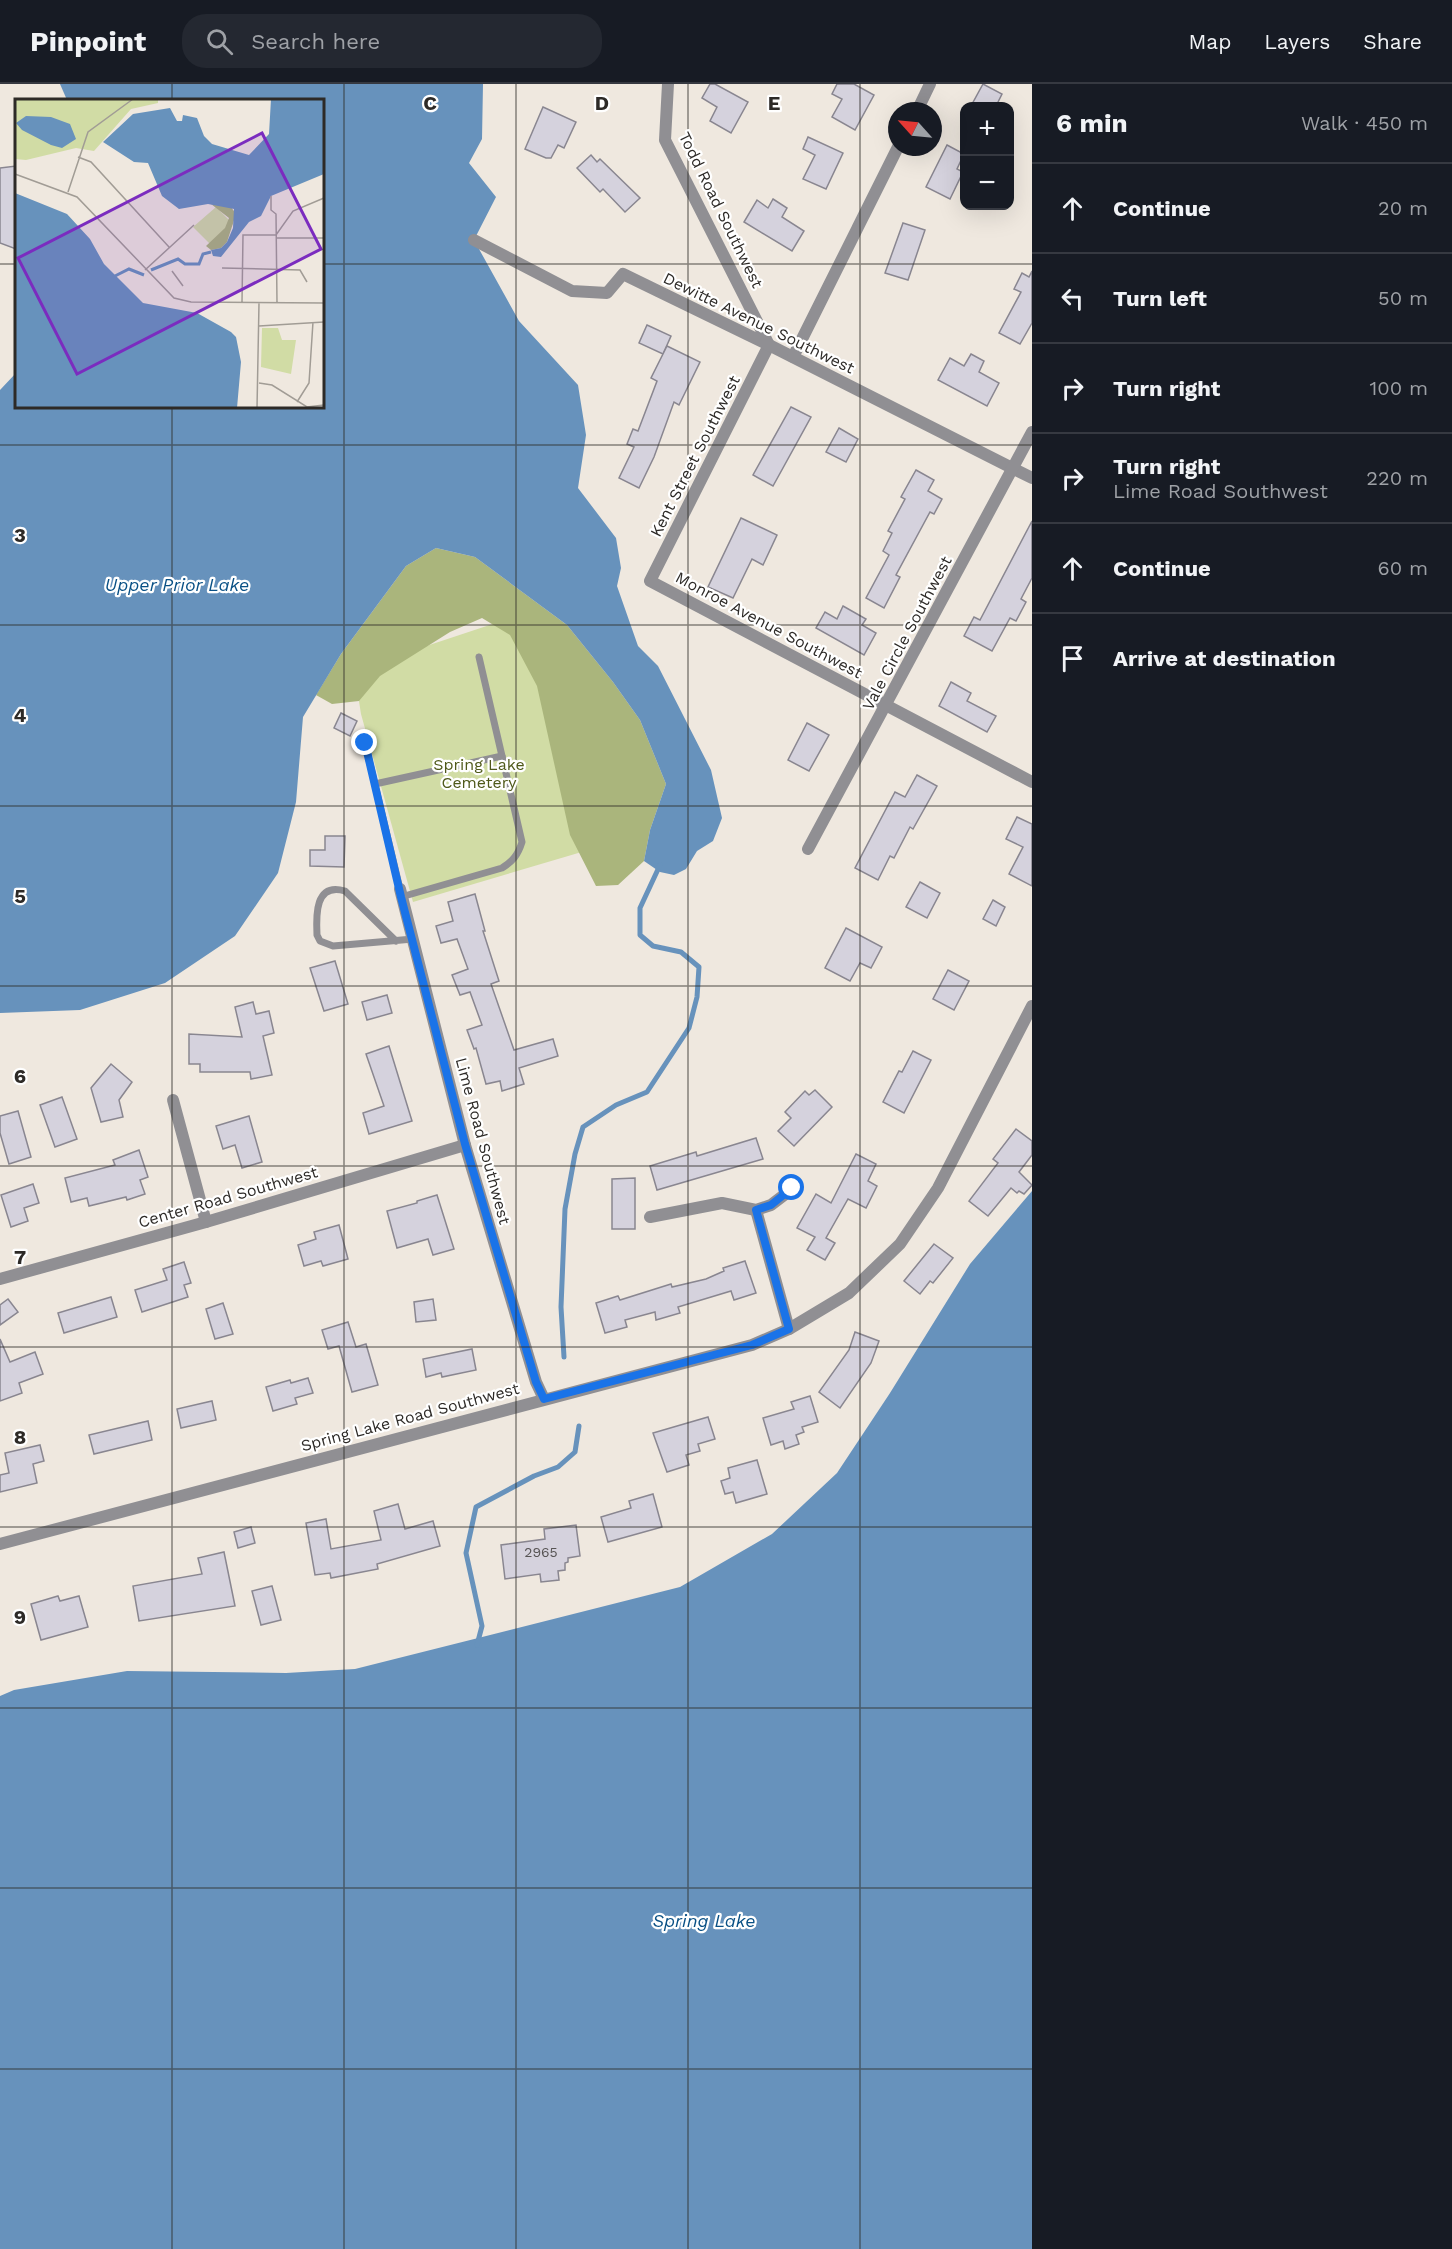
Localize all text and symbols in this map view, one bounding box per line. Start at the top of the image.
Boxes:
search box [182,14,602,68]
text: Pinpoint [30,25,146,58]
icon: search [203,25,236,58]
text: Search here [251,29,380,54]
text: Map [1188,29,1231,54]
text: Layers [1264,29,1330,54]
text: Share [1363,29,1422,54]
text: C [423,91,437,115]
text: D [595,91,609,115]
text: E [768,91,780,115]
inset map [15,99,324,408]
north arrow [888,102,942,156]
map controls [960,102,1014,210]
button: + [960,102,1014,156]
text: 6 min [1056,108,1128,138]
text: Walk · 450 m [1301,111,1428,135]
street label: Todd Road Southwest [675,129,767,291]
button: − [960,156,1014,210]
icon: ahead [1056,192,1089,225]
text: Continue [1113,196,1211,221]
text: 20 m [1378,196,1428,220]
street label: Dewitte Avenue Southwest [660,268,858,378]
icon: left [1056,282,1089,315]
text: Turn left [1113,286,1207,311]
text: 50 m [1378,286,1428,310]
street label: Kent Street Southwest [646,372,744,540]
icon: right [1056,372,1089,405]
text: Turn right [1113,376,1220,401]
text: 100 m [1369,376,1428,400]
text: Turn right [1113,454,1220,479]
icon: right [1056,462,1089,495]
text: 220 m [1366,466,1428,490]
text: Lime Road Southwest [1113,479,1328,503]
text: 3 [14,523,26,547]
street label: Vale Circle Southwest [858,552,956,713]
icon: ahead [1056,552,1089,585]
text: Continue [1113,556,1211,581]
text: 60 m [1378,556,1428,580]
street label: Monroe Avenue Southwest [672,568,866,683]
water label: Upper Prior Lake [105,574,249,595]
icon: arrive [1056,642,1089,675]
text: Arrive at destination [1113,646,1336,671]
text: 4 [14,703,27,727]
route end [351,729,377,755]
park label: Spring Lake Cemetery [433,755,525,792]
text: 5 [14,884,26,908]
street label: Lime Road Southwest [452,1055,515,1227]
text: 6 [14,1064,26,1088]
street label: Center Road Southwest [136,1162,320,1232]
route start [778,1174,804,1200]
text: 7 [14,1245,26,1269]
street label: Spring Lake Road Southwest [299,1379,521,1455]
text: 8 [14,1425,26,1449]
house number: 2965 [524,1544,558,1560]
text: 9 [14,1605,26,1629]
water label: Spring Lake [653,1910,755,1931]

